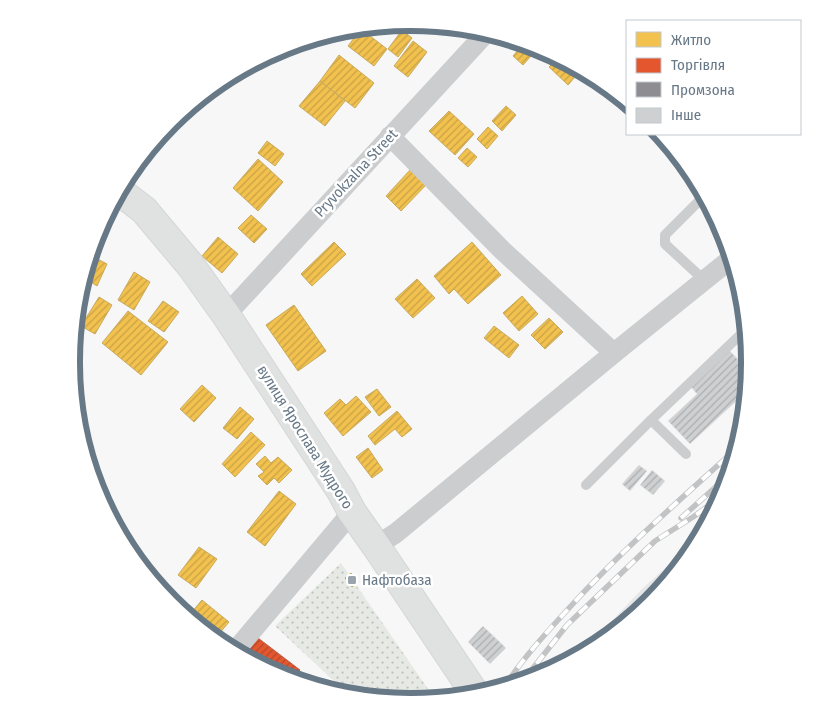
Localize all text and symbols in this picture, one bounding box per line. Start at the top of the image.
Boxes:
legend [626,20,801,135]
text: Житло [671,31,711,49]
text: Торгівля [671,56,725,74]
text: Промзона [671,81,735,99]
text: Інше [671,106,701,124]
street label: Pryvokzalna Street [311,125,401,221]
street label: вулиця Ярослава Мудрого [253,362,357,512]
place label: Нафтобаза [362,571,432,589]
marker: Нафтобаза [346,574,358,586]

